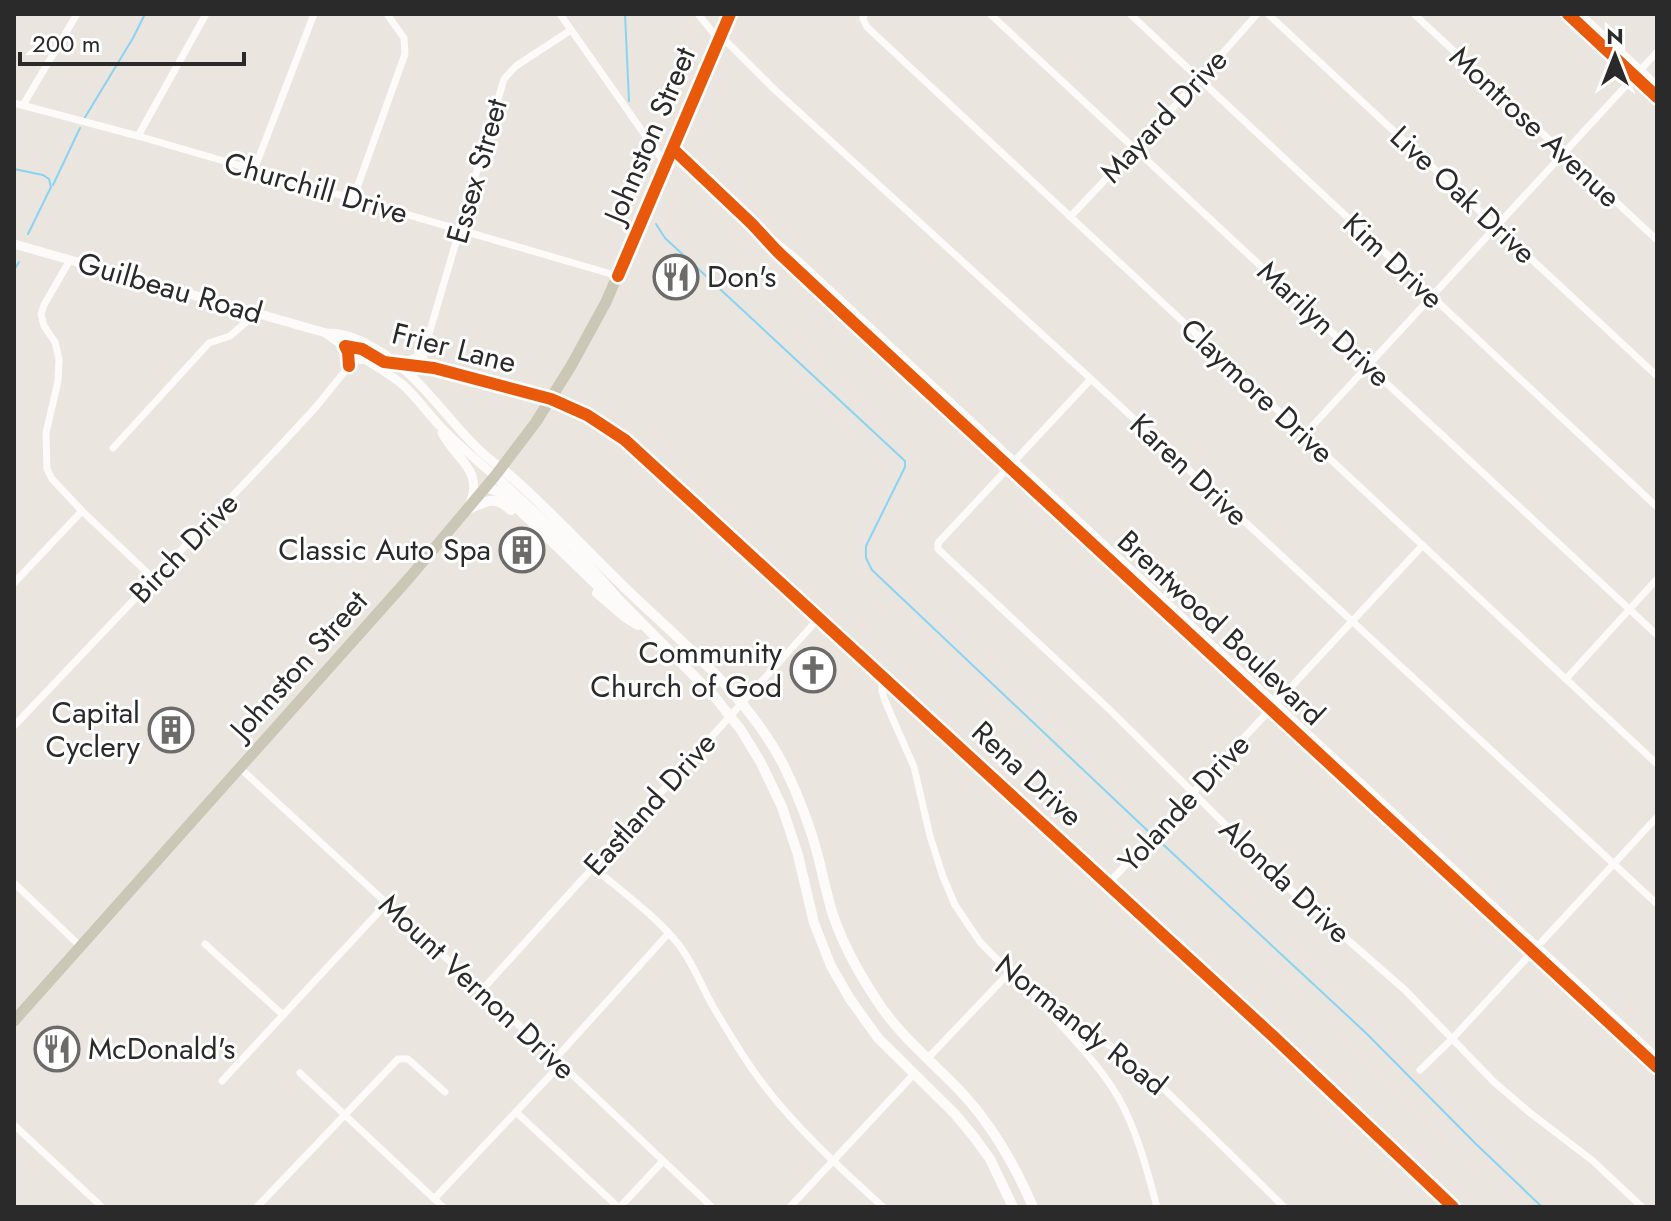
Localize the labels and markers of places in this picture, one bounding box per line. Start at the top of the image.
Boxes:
restaurant icon: Don's [652,253,700,301]
place label: Don's [707,255,776,298]
building icon: Classic Auto Spa [498,526,546,574]
place label: Classic Auto Spa [278,528,491,571]
place label: Community Church of God [590,631,783,708]
church icon: Community Church of God [789,646,837,694]
place label: Capital Cyclery [46,691,141,768]
building icon: Capital Cyclery [147,706,195,754]
restaurant icon: McDonald's [33,1025,81,1073]
place label: McDonald's [88,1027,235,1070]

